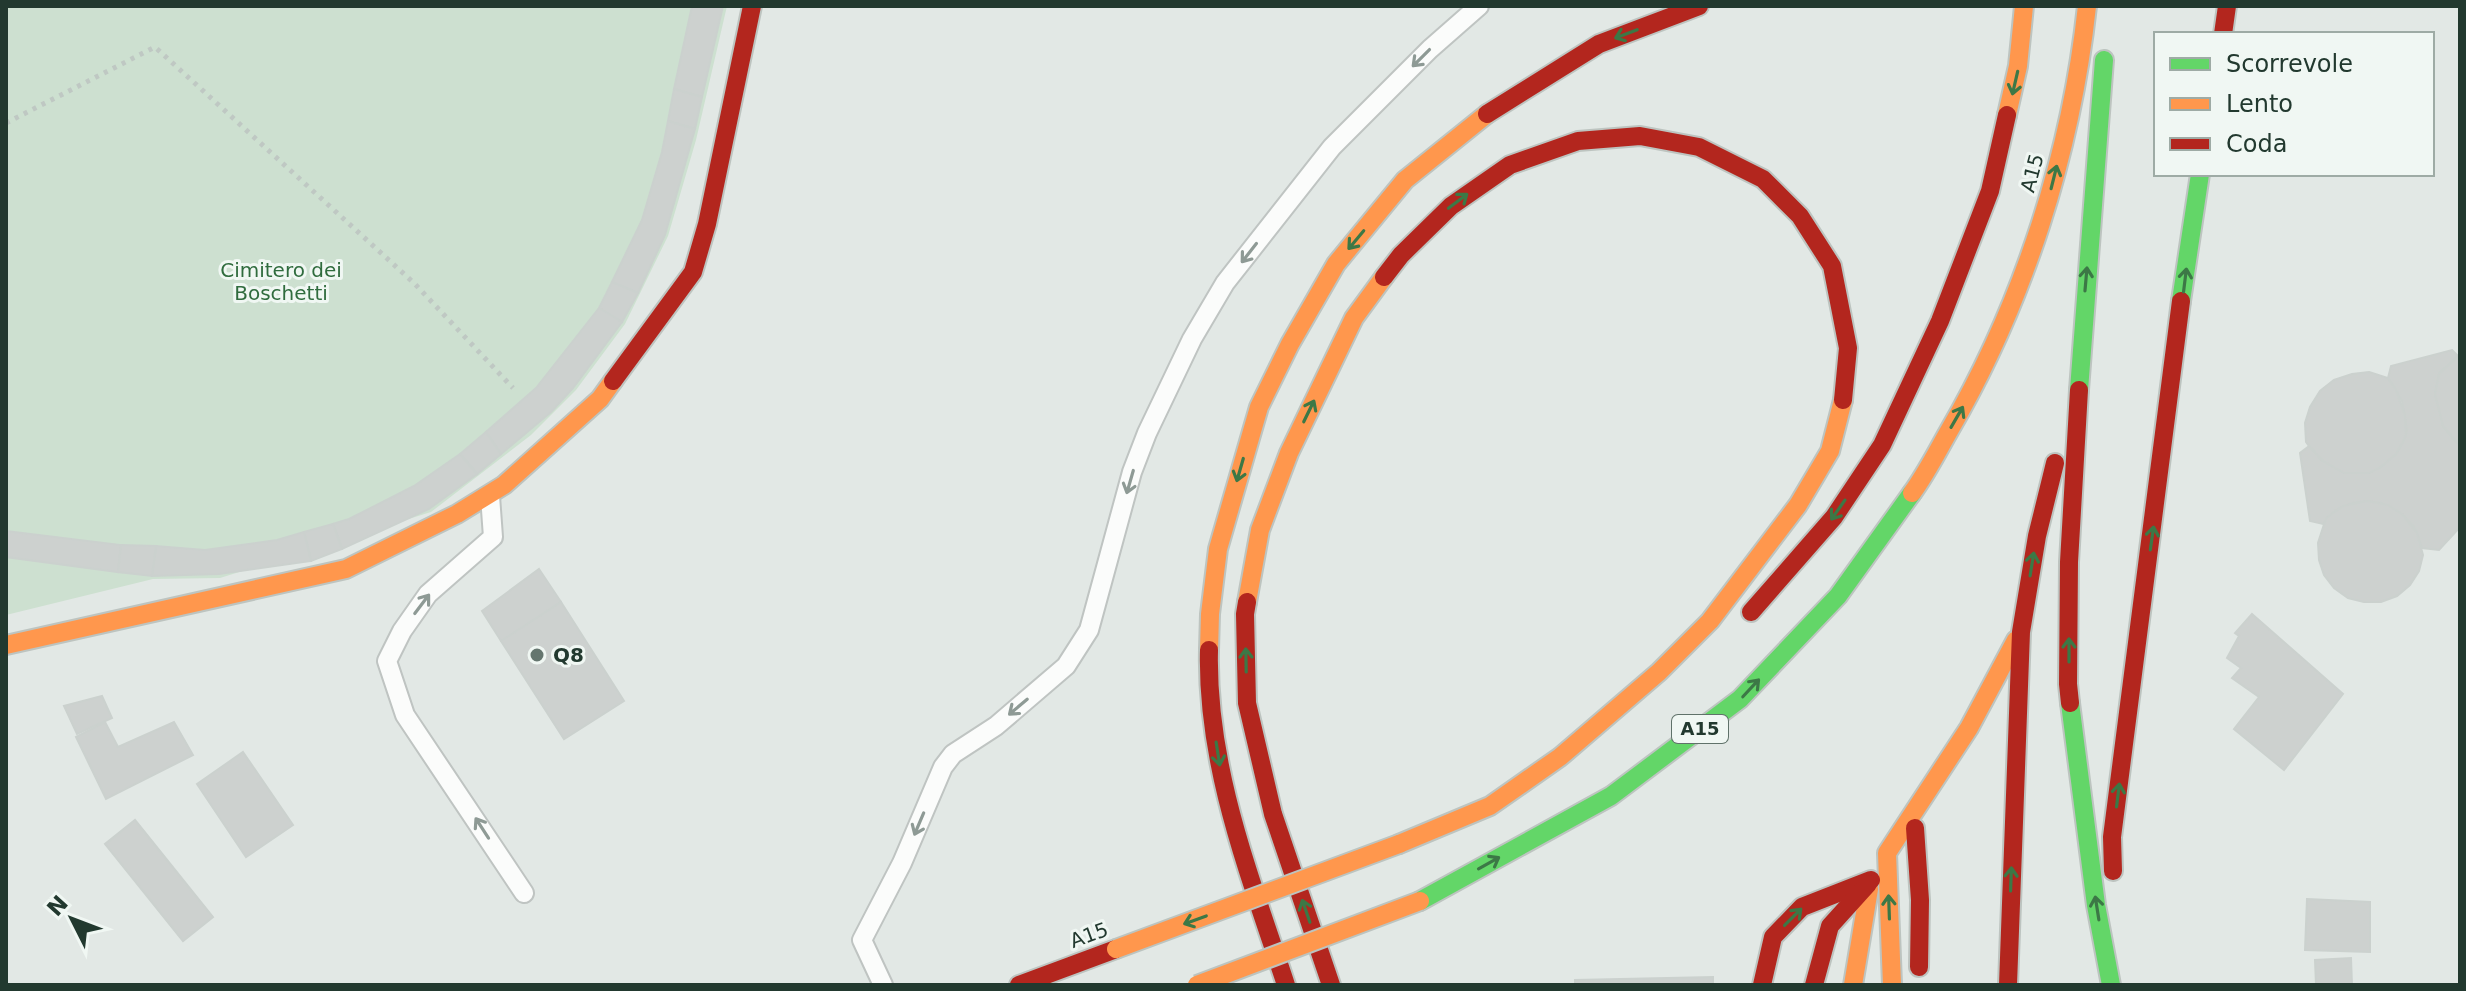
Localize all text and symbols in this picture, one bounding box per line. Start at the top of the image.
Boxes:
one-way arrow [1614,28,1639,42]
legend [2154,32,2434,176]
one-way arrow [1412,48,1431,67]
text: Scorrevole [2226,50,2353,78]
one-way arrow [2007,70,2022,96]
text: Lento [2226,90,2293,118]
text: Coda [2226,130,2287,158]
street label: A15 [2015,151,2049,195]
one-way arrow [2048,164,2063,190]
one-way arrow [1447,193,1468,210]
one-way arrow [1347,229,1365,249]
one-way arrow [1241,242,1258,263]
park label: Cimitero dei Boschetti [220,258,342,305]
one-way arrow [2079,266,2094,293]
one-way arrow [2177,267,2192,294]
one-way arrow [1302,399,1317,423]
one-way arrow [1949,406,1965,429]
one-way arrow [1232,457,1247,483]
one-way arrow [1122,469,1136,494]
one-way arrow [1830,498,1846,520]
one-way arrow [2145,525,2160,551]
one-way arrow [2025,552,2040,577]
one-way arrow [413,594,430,615]
one-way arrow [2061,637,2076,664]
place label: Q8 [553,643,584,667]
marker: Q8 [528,646,546,664]
one-way arrow [1238,647,1254,674]
one-way arrow [1741,678,1760,698]
one-way arrow [1008,698,1028,716]
road number: A15 [1672,715,1728,743]
one-way arrow [1211,741,1226,766]
one-way arrow [2110,782,2125,809]
one-way arrow [911,812,926,836]
one-way arrow [473,817,490,839]
one-way arrow [1477,855,1500,871]
one-way arrow [2004,866,2019,893]
north arrow [32,879,112,959]
text: N [42,891,73,921]
one-way arrow [1881,894,1896,921]
one-way arrow [2089,896,2104,921]
one-way arrow [1298,899,1312,924]
one-way arrow [1783,908,1802,927]
one-way arrow [1183,914,1208,928]
street label: A15 [1067,917,1111,953]

